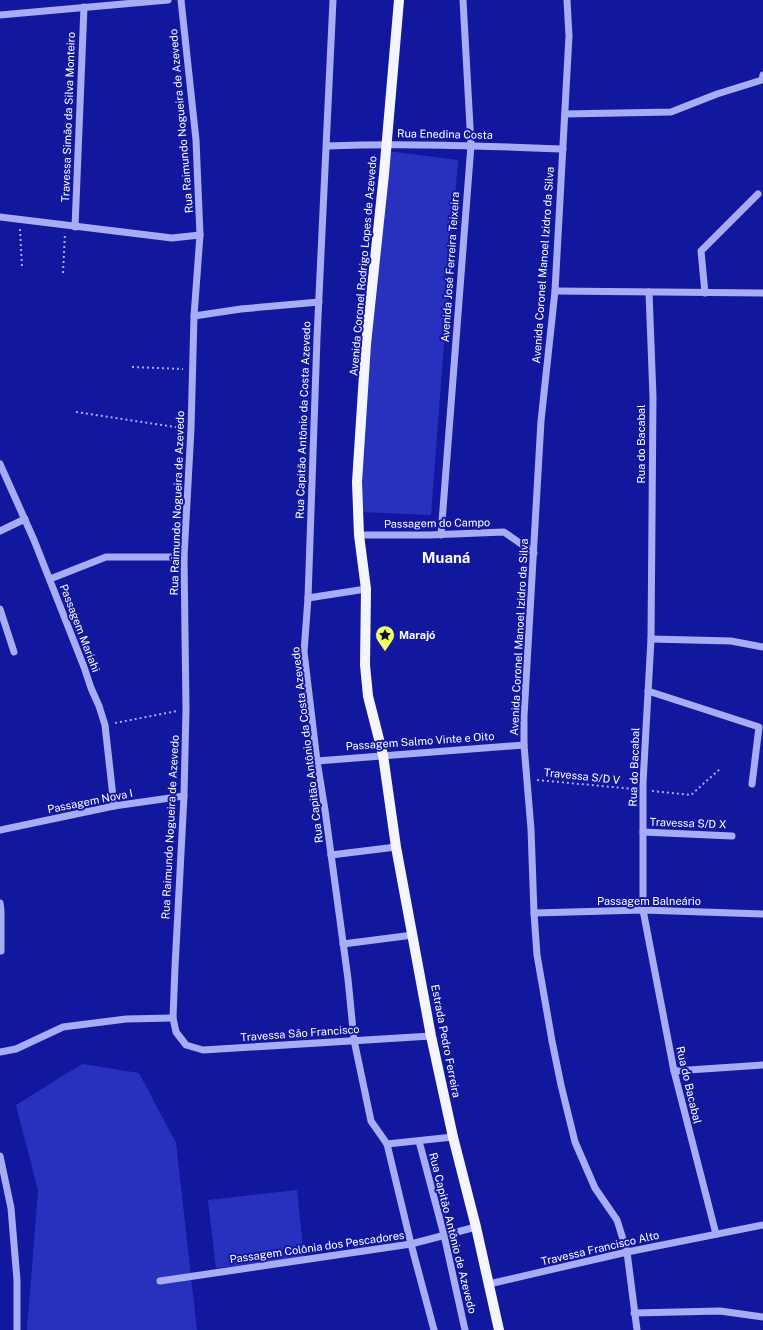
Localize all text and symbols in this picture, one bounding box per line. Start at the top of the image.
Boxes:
street label: Rua Raimundo Nogueira de Azevedo [167,28,195,214]
street label: Travessa Simão da Silva Monteiro [59,32,77,202]
street label: Rua Enedina Costa [397,127,493,141]
street label: Avenida Coronel Rodrigo Lopes de Azevedo [347,155,379,377]
street label: Avenida Coronel Manoel Izidro da Silva [530,166,556,364]
street label: Avenida José Ferreira Teixeira [439,191,461,343]
street label: Rua Capitão Antônio da Costa Azevedo [294,321,312,519]
street label: Rua do Bacabal [635,404,647,484]
street label: Rua Raimundo Nogueira de Azevedo [168,411,186,595]
street label: Passagem do Campo [384,516,490,530]
street label: Avenida Coronel Manoel Izidro da Silva [508,538,530,736]
district label: Muaná [422,549,470,566]
street label: Passagem Mariahi [58,582,102,674]
place icon: Marajó [374,624,396,652]
place label: Marajó [399,629,435,641]
street label: Rua Capitão Antônio da Costa Azevedo [289,646,325,844]
street label: Rua do Bacabal [627,727,641,807]
street label: Passagem Salmo Vinte e Oito [345,730,495,752]
street label: Rua Raimundo Nogueira de Azevedo [159,734,181,920]
street label: Travessa S/D V [543,766,621,786]
street label: Passagem Nova I [46,787,134,815]
street label: Travessa S/D X [649,816,727,830]
street label: Passagem Balneário [597,895,701,907]
street label: Estrada Pedro Ferreira [429,983,463,1099]
street label: Travessa São Francisco [240,1023,360,1043]
street label: Rua do Bacabal [674,1045,704,1125]
street label: Rua Capitão Antônio de Azevedo [427,1151,479,1315]
street label: Passagem Colônia dos Pescadores [229,1229,406,1265]
street label: Travessa Francisco Alto [540,1229,660,1267]

